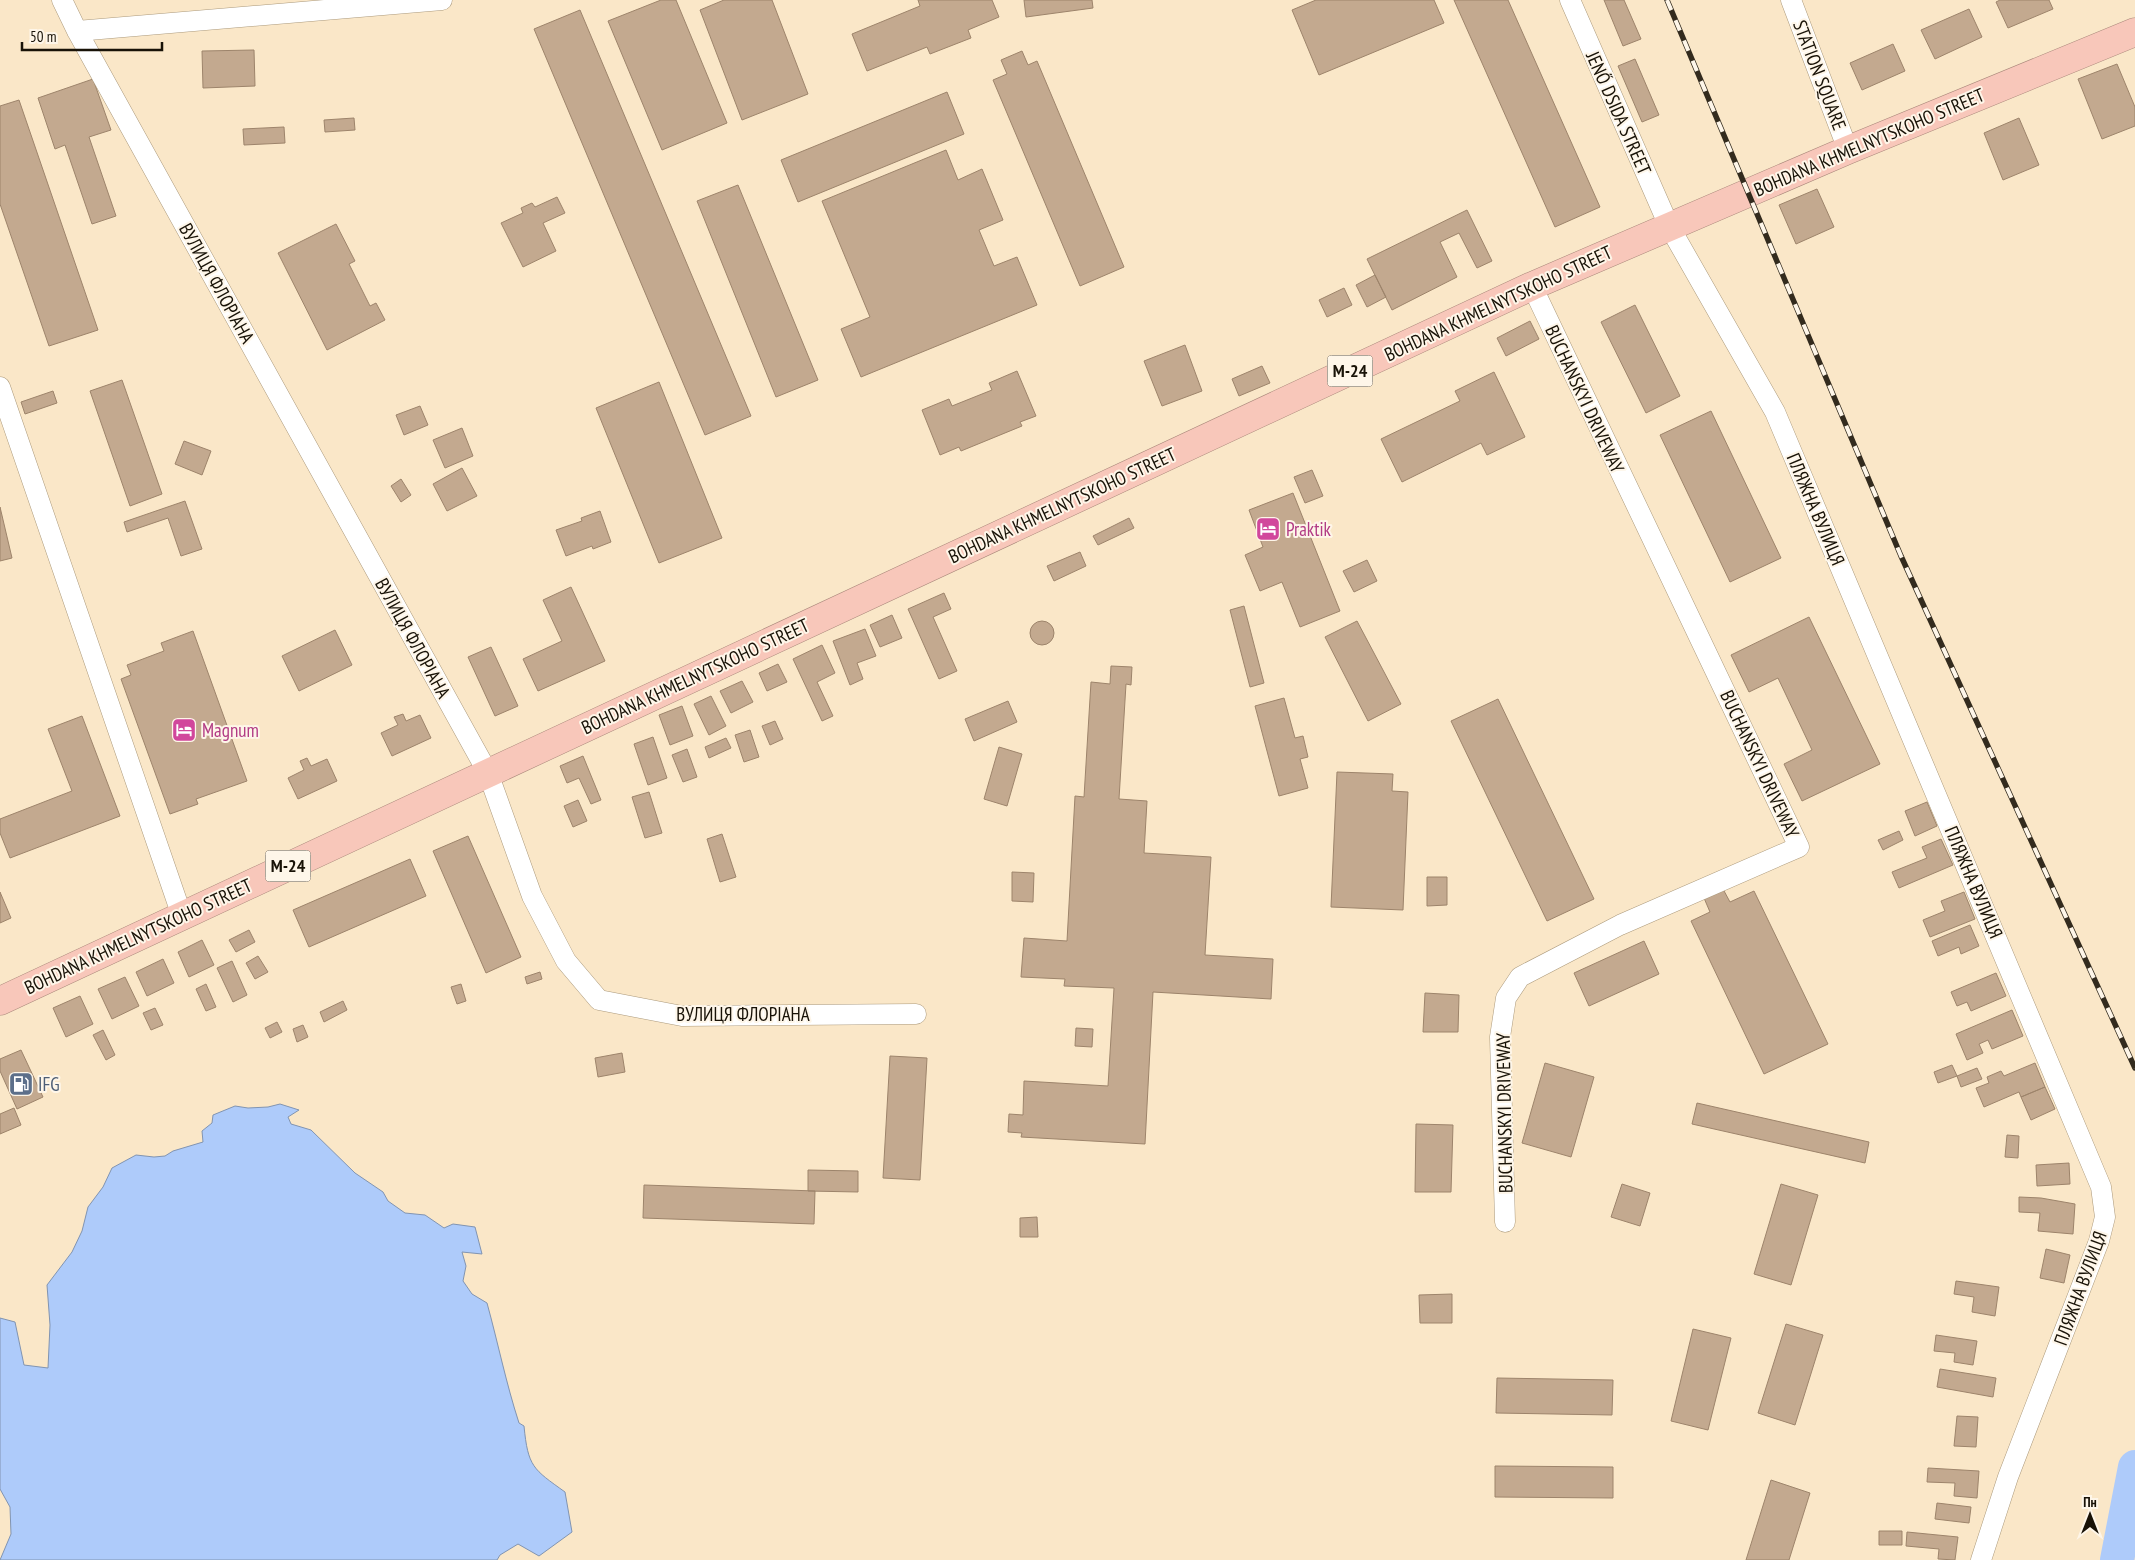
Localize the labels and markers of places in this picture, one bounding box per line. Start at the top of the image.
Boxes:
hotel icon: Praktik [1255,516,1281,542]
place label: Praktik [1286,517,1332,541]
hotel icon: Magnum [171,717,197,743]
place label: Magnum [202,718,259,742]
fuel station icon: IFG [8,1071,34,1097]
place label: IFG [38,1072,60,1096]

